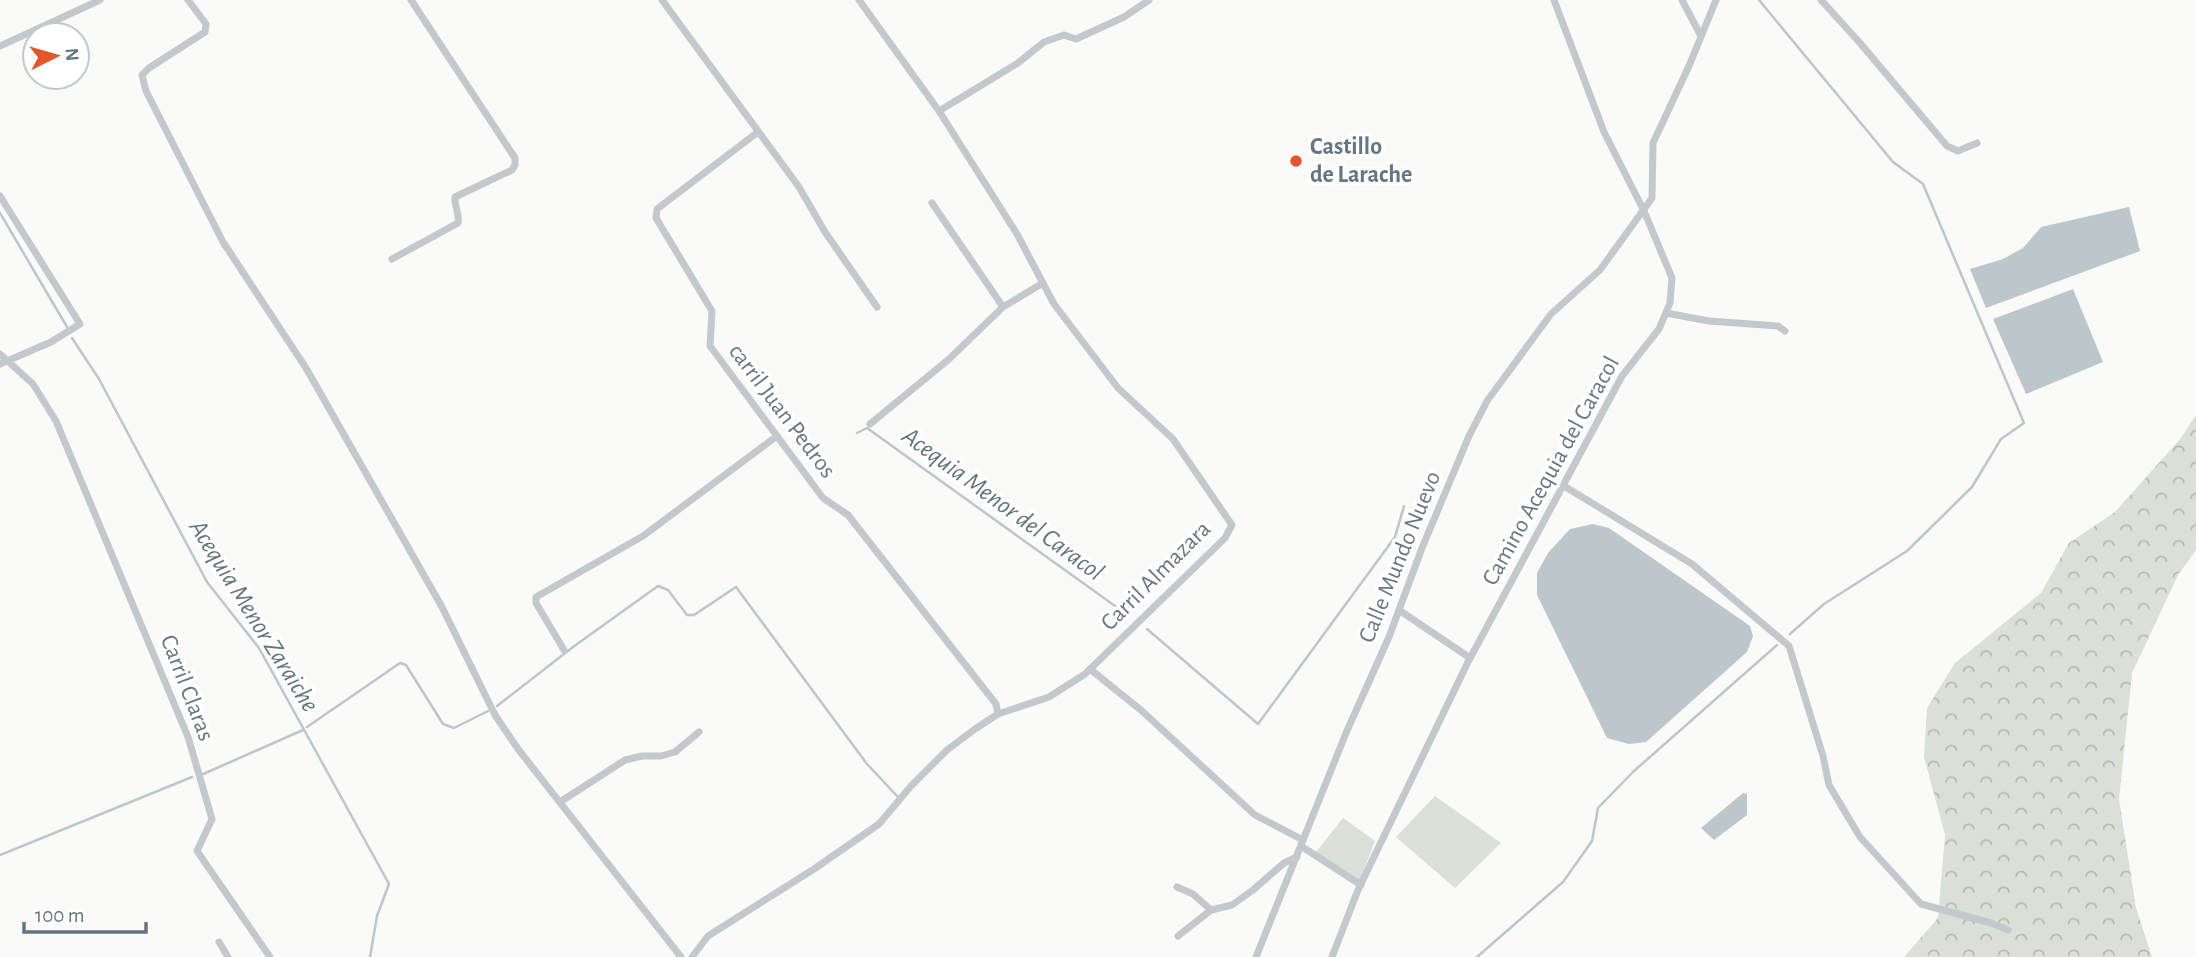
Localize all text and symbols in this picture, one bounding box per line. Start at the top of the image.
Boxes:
north arrow [21,21,91,91]
text: N [61,47,81,62]
place label: Castillo de Larache [1310,135,1412,187]
marker: Castillo de Larache [1288,153,1304,169]
street label: carril Juan Pedros [724,339,840,483]
street label: Camino Acequia del Caracol [1478,352,1624,590]
water label: Acequia Menor del Caracol [897,422,1109,586]
street label: Calle Mundo Nuevo [1355,468,1445,646]
water label: Acequia Menor Zaraiche [184,515,324,717]
street label: Carril Almazara [1097,517,1215,635]
street label: Carril Claras [156,632,218,744]
scale bar [24,890,147,934]
text: 100 m [35,905,85,926]

